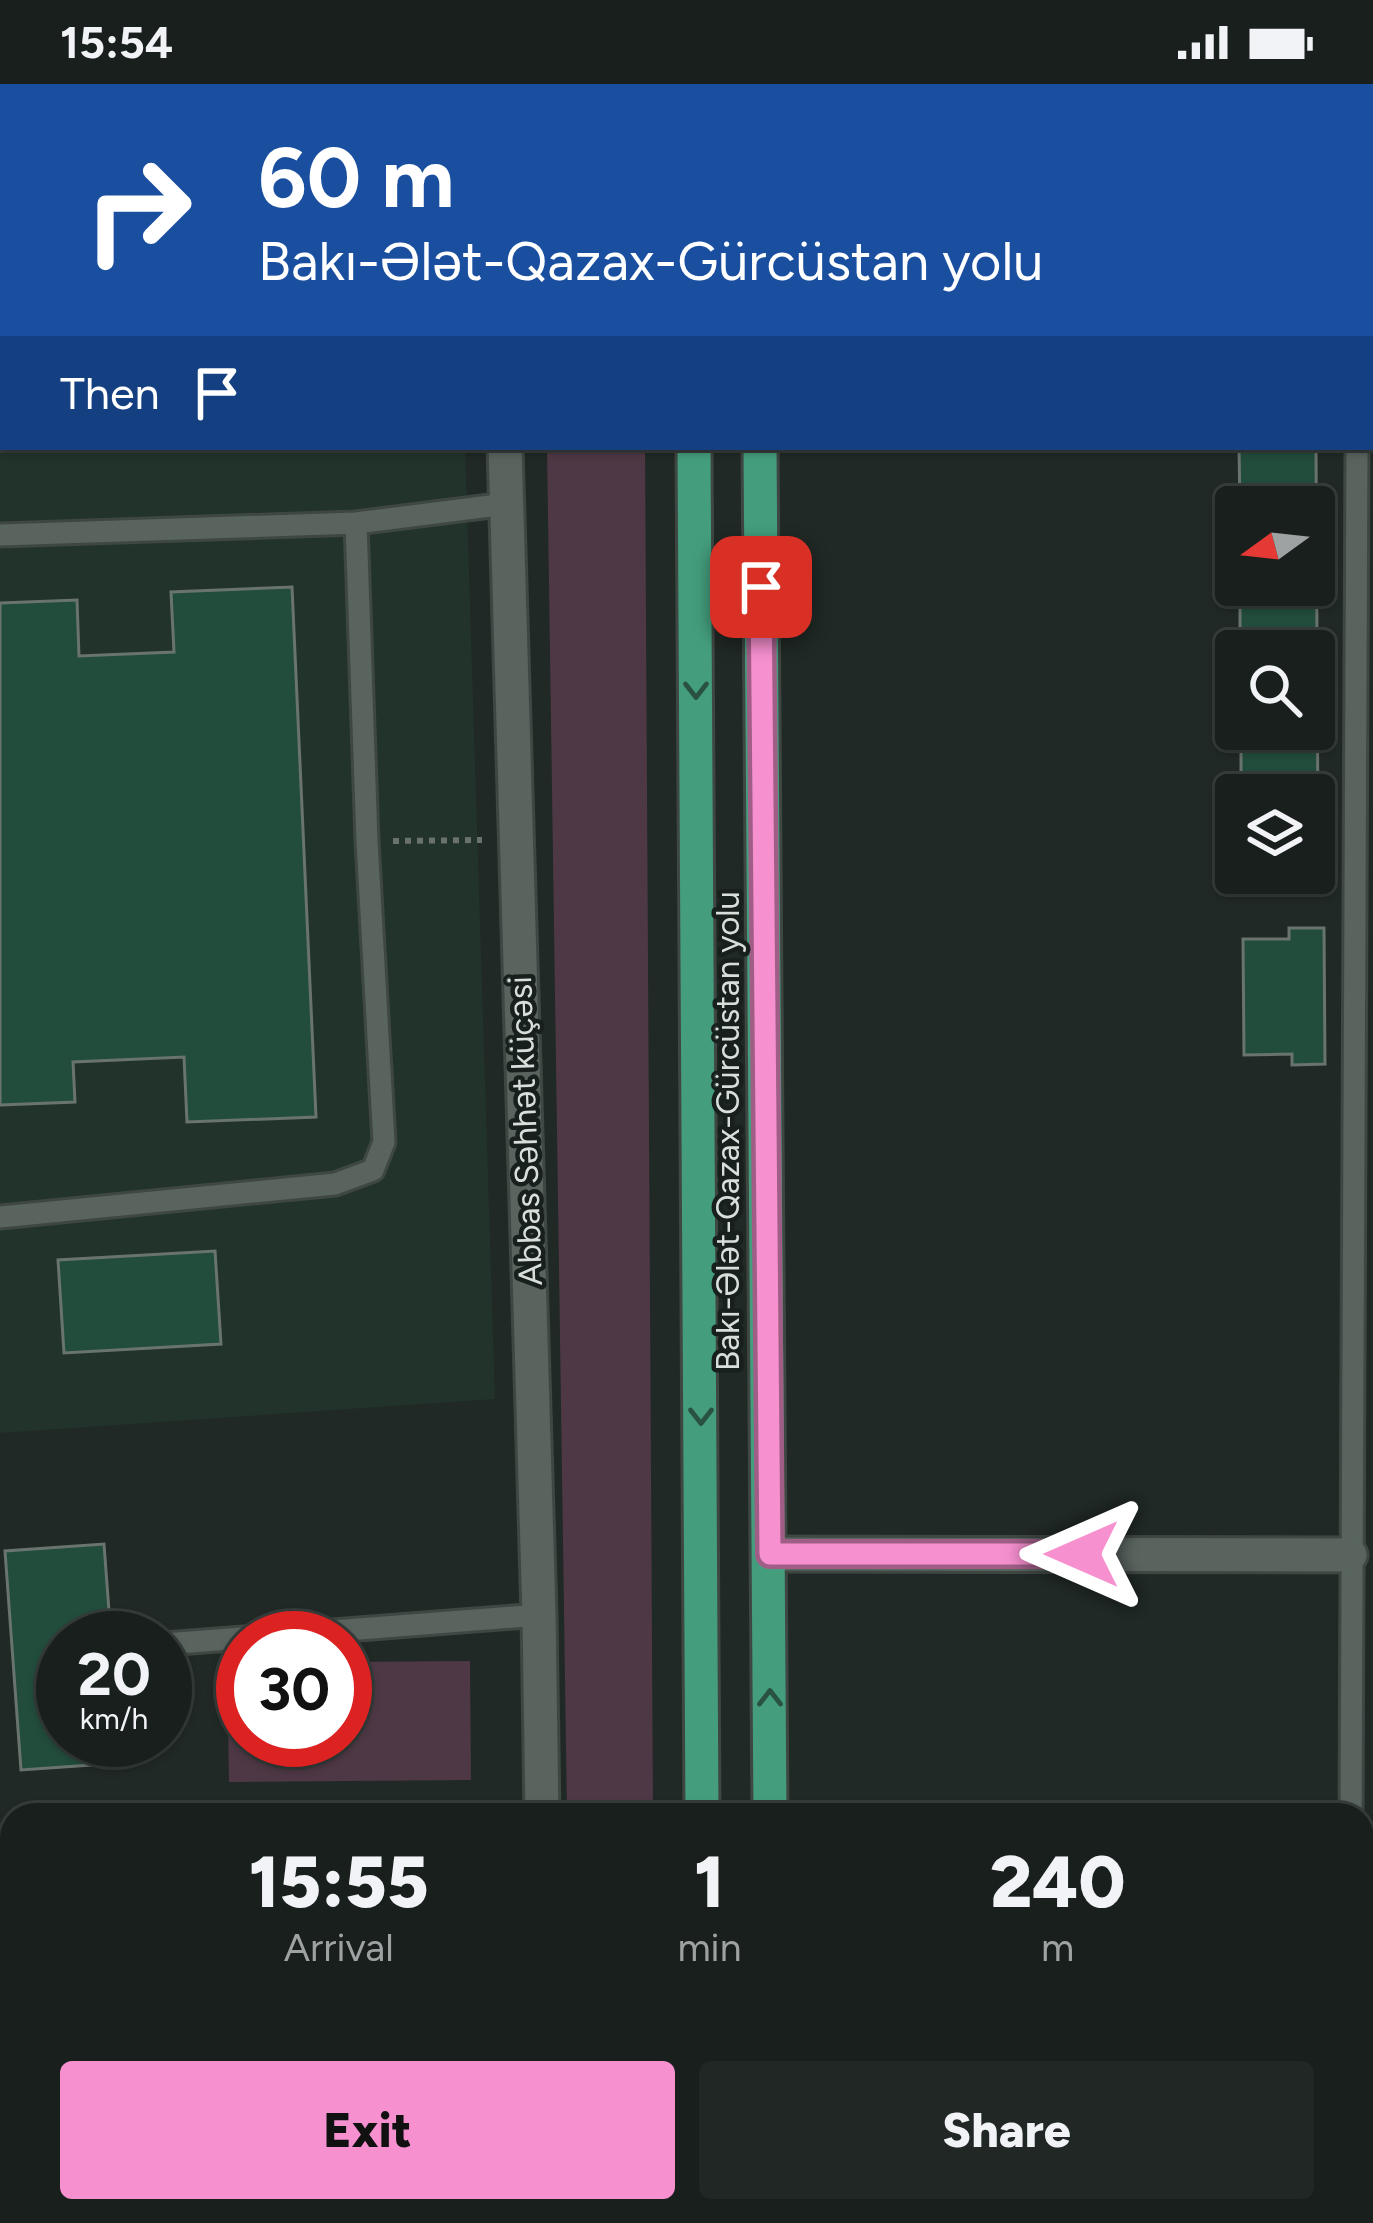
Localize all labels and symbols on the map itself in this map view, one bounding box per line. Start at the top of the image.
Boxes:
north arrow [1215,486,1335,606]
pin [710,536,812,638]
one-way arrow [683,682,709,700]
street label: Bakı-Ələt-Qazax-Gürcüstan yolu [708,891,747,1371]
street label: Abbas Səhhət küçəsi [500,976,550,1286]
one-way arrow [688,1407,714,1426]
position arrow [1019,1491,1145,1617]
speed limit sign: 30 [216,1611,372,1767]
one-way arrow [757,1688,783,1706]

